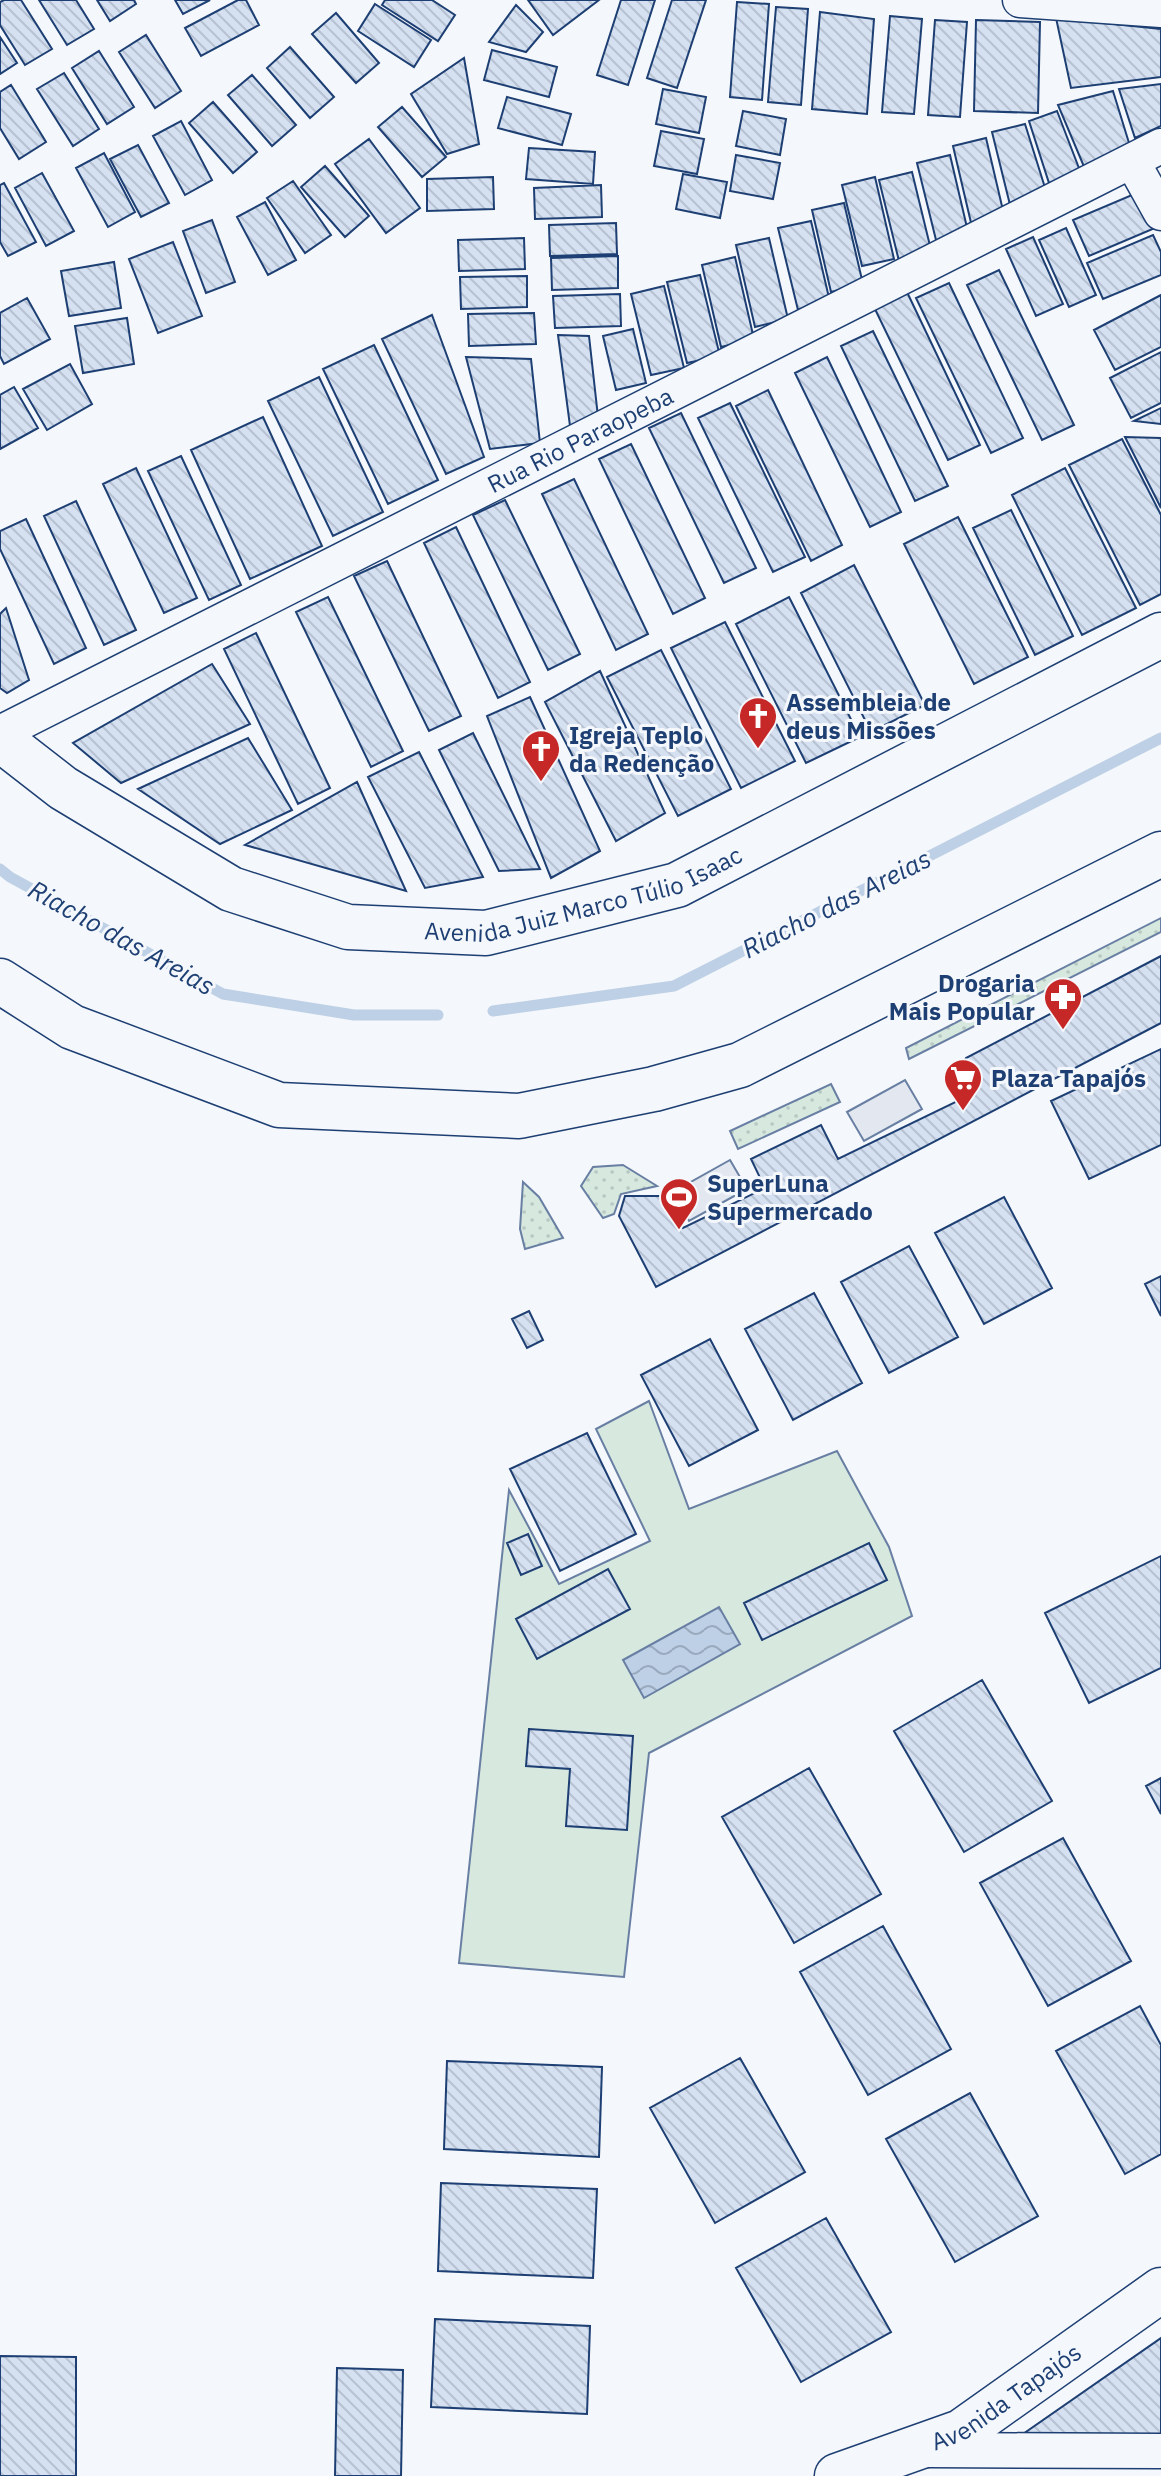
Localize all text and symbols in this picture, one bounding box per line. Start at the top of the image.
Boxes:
street label: Rua Rio Paraopeba [482,379,678,500]
place label: Assembleia de deus Missões [786,686,951,746]
church icon: Assembleia de deus Missões [737,695,779,750]
place label: Igreja Teplo da Redenção [569,719,714,779]
church icon: Igreja Teplo da Redenção [520,728,562,783]
street label: Avenida Juiz Marco Túlio Isaac [424,838,747,949]
water label: Riacho das Areias [736,841,936,965]
water label: Riacho das Areias [23,872,221,1002]
place label: Drogaria Mais Popular [889,967,1035,1027]
pharmacy icon: Drogaria Mais Popular [1042,976,1084,1031]
supermarket icon: Plaza Tapajós [942,1057,984,1112]
place label: Plaza Tapajós [991,1062,1146,1094]
place label: SuperLuna Supermercado [707,1167,873,1227]
sports icon: SuperLuna Supermercado [658,1176,700,1231]
street label: Avenida Tapajós [927,2336,1087,2457]

